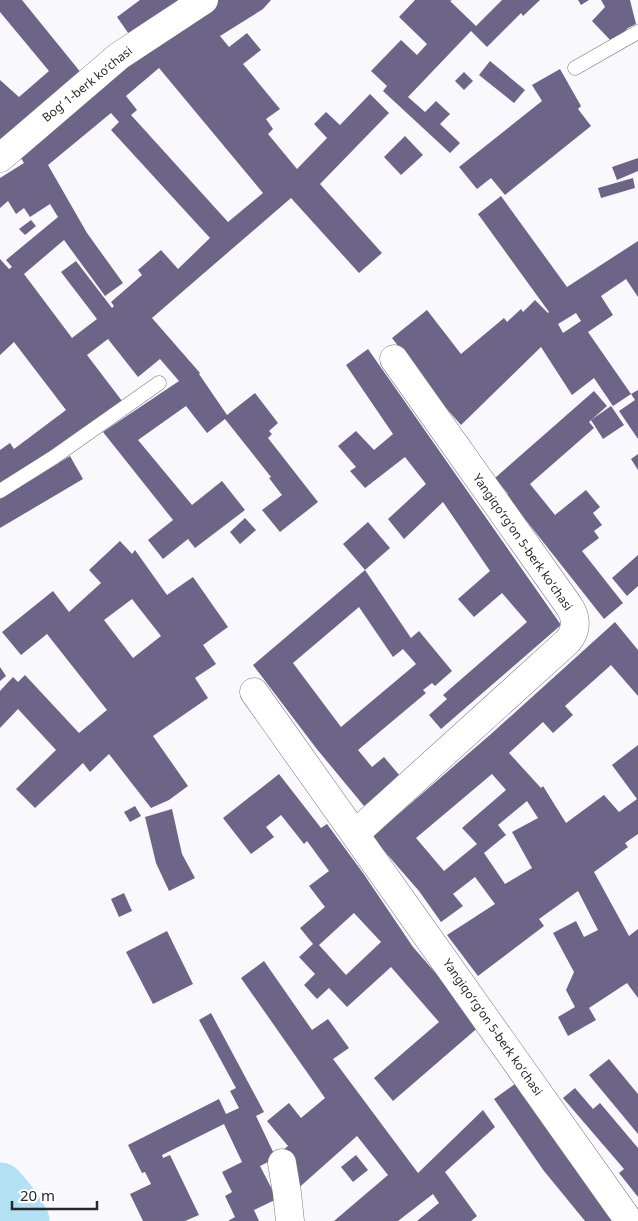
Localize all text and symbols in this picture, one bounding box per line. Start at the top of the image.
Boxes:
street label: Bogʻ 1-berk koʻchasi [38,42,136,126]
street label: Yangiqoʻrgʻon 5-berk koʻchasi [469,470,577,614]
street label: Yangiqoʻrgʻon 5-berk koʻchasi [439,955,547,1099]
scale bar [12,1178,98,1210]
text: 20 m [20,1185,55,1205]

